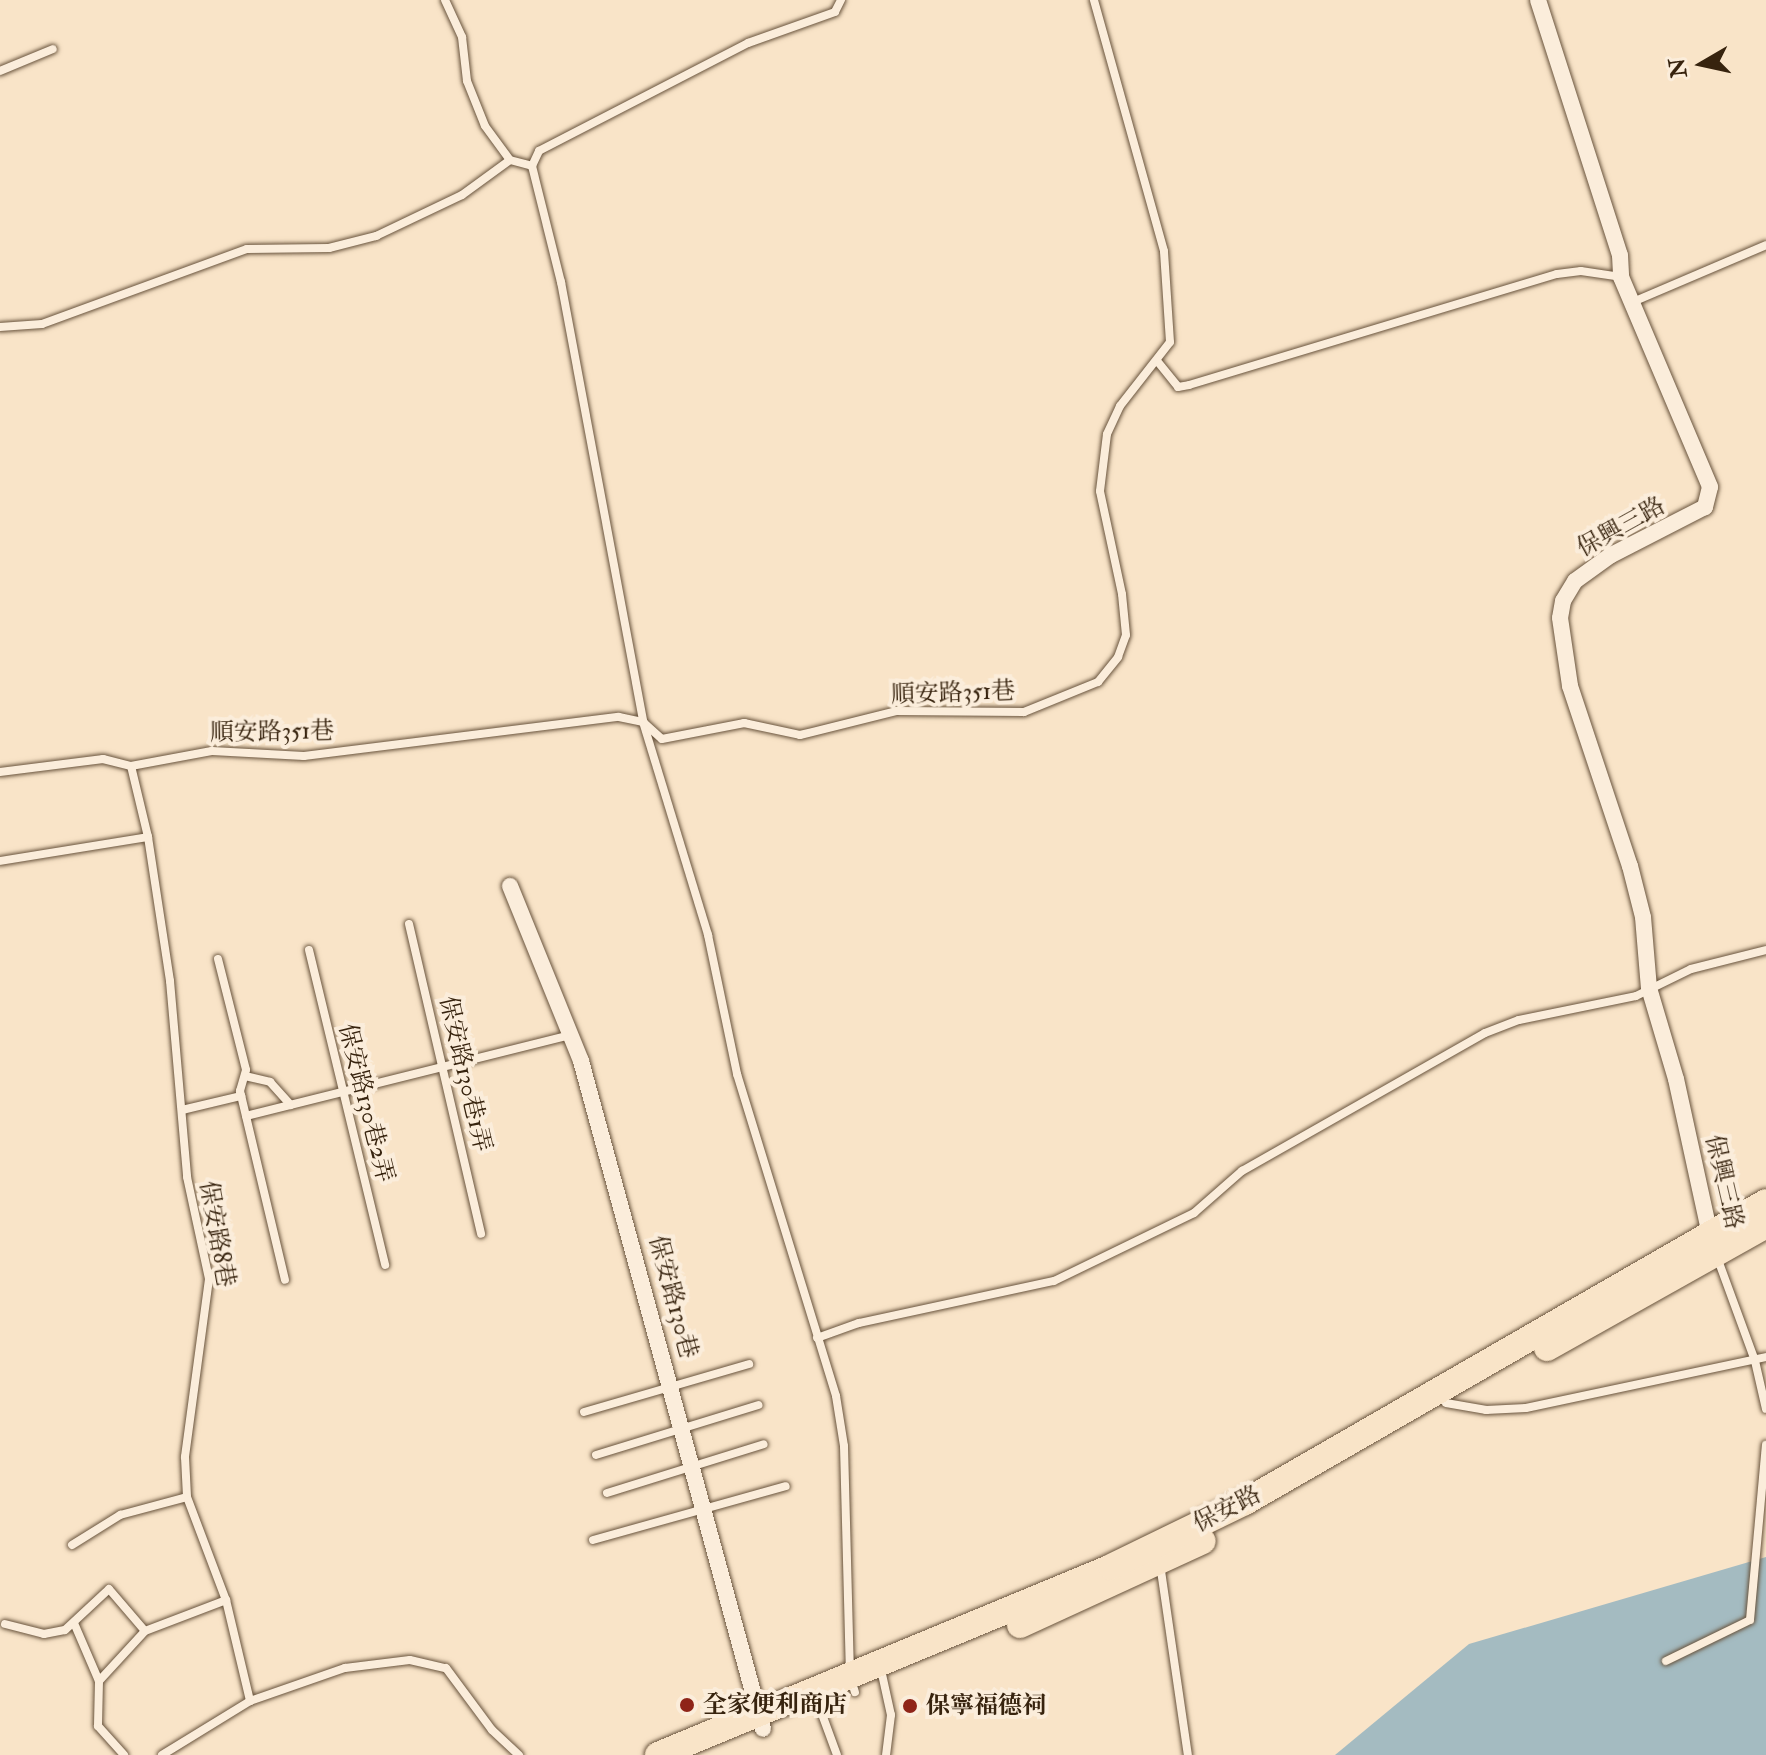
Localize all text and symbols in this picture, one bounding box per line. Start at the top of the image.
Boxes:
north arrow [1662,24,1742,104]
text: N [1663,56,1694,80]
street label: 保興三路 [1572,491,1670,563]
street label: 順安路351巷 [890,676,1016,710]
street label: 順安路351巷 [210,717,334,747]
street label: 保安路130巷1弄 [433,993,497,1155]
street label: 保安路130巷2弄 [332,1021,400,1185]
street label: 保興三路 [1699,1132,1749,1232]
street label: 保安路8巷 [194,1179,240,1289]
street label: 保安路130巷 [643,1232,703,1362]
street label: 保安路 [1188,1480,1266,1538]
place label: 全家便利商店 [703,1691,847,1719]
place label: 保寧福德祠 [926,1692,1046,1720]
marker: 全家便利商店 [678,1696,696,1714]
marker: 保寧福德祠 [901,1697,919,1715]

